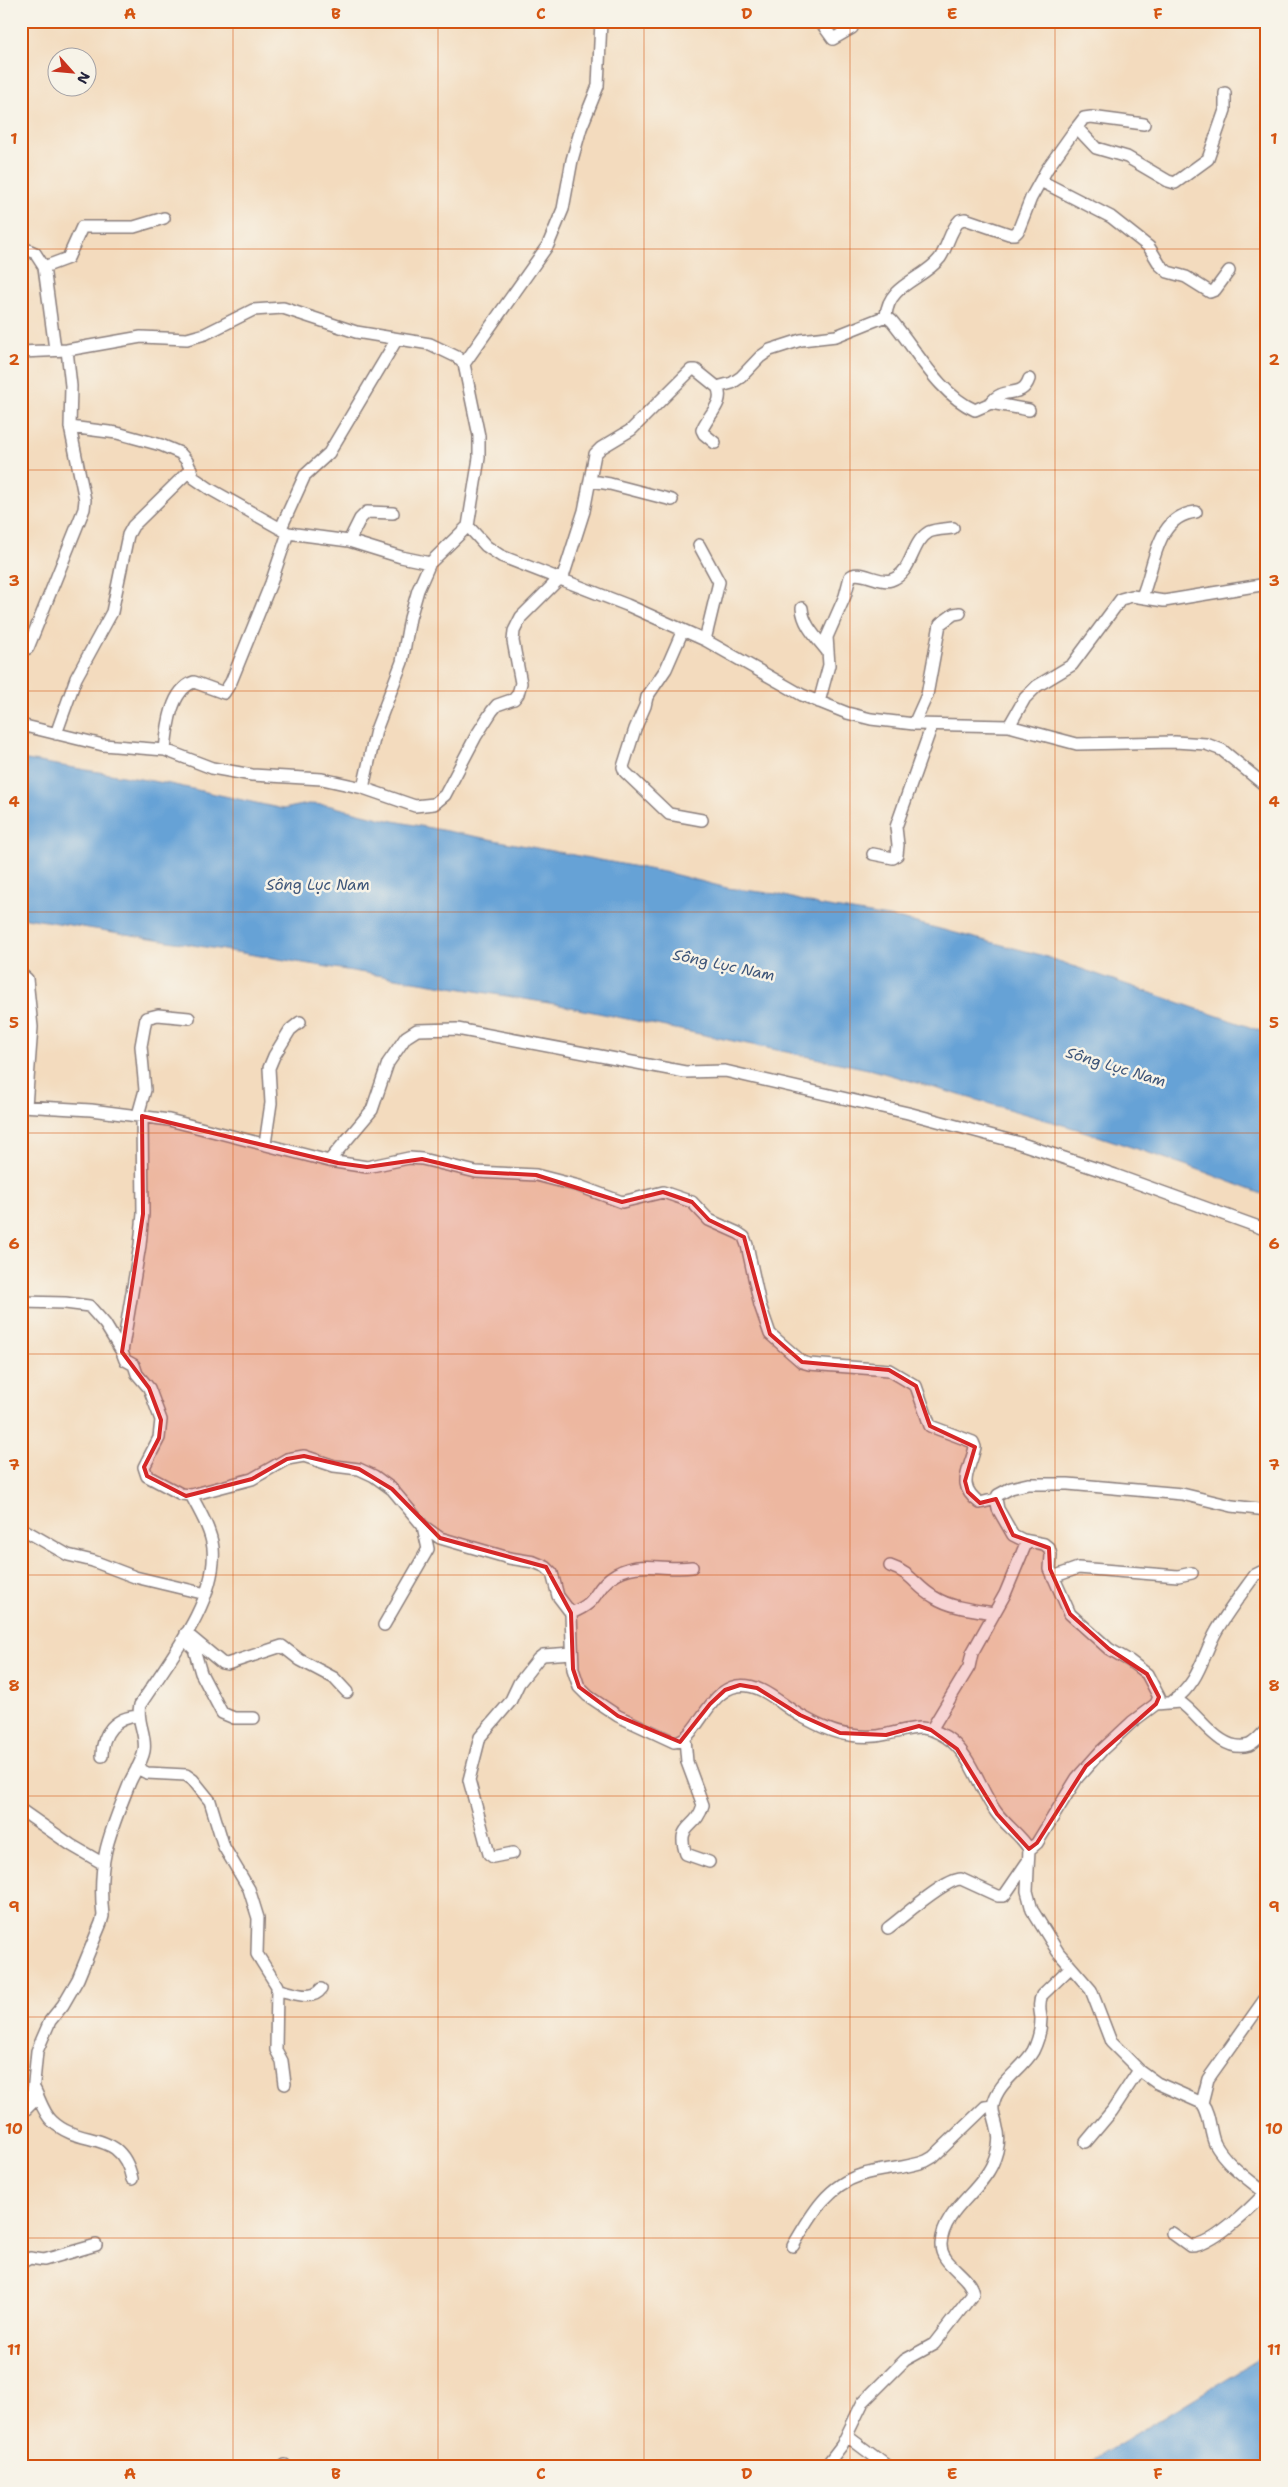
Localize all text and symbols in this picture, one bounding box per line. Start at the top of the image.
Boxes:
text: A [124,3,136,24]
text: B [331,3,341,24]
text: C [536,3,546,24]
text: D [741,3,753,24]
text: E [947,3,957,24]
text: F [1153,3,1163,24]
north arrow [48,48,98,98]
text: N [73,69,94,87]
text: 1 [10,128,18,149]
text: 1 [1270,128,1278,149]
text: 2 [8,349,20,370]
text: 2 [1268,349,1280,370]
text: 3 [8,570,20,591]
text: 3 [1268,570,1280,591]
text: 4 [8,791,20,812]
text: 4 [1268,791,1280,812]
water label: Sông Lục Nam [266,875,370,895]
water label: Sông Lục Nam [671,944,777,986]
text: 5 [9,1012,19,1033]
text: 5 [1269,1012,1279,1033]
water label: Sông Lục Nam [1064,1042,1168,1092]
text: 6 [8,1233,20,1254]
text: 6 [1268,1233,1280,1254]
text: 7 [8,1454,20,1475]
text: 7 [1268,1454,1280,1475]
text: 8 [8,1675,20,1696]
text: 8 [1268,1675,1280,1696]
text: 9 [8,1896,20,1917]
text: 9 [1268,1896,1280,1917]
text: 10 [5,2118,23,2139]
text: 10 [1265,2118,1283,2139]
text: 11 [7,2339,21,2360]
text: 11 [1267,2339,1281,2360]
text: A [124,2463,136,2484]
text: B [331,2463,341,2484]
text: C [536,2463,546,2484]
text: D [741,2463,753,2484]
text: E [947,2463,957,2484]
text: F [1153,2463,1163,2484]

